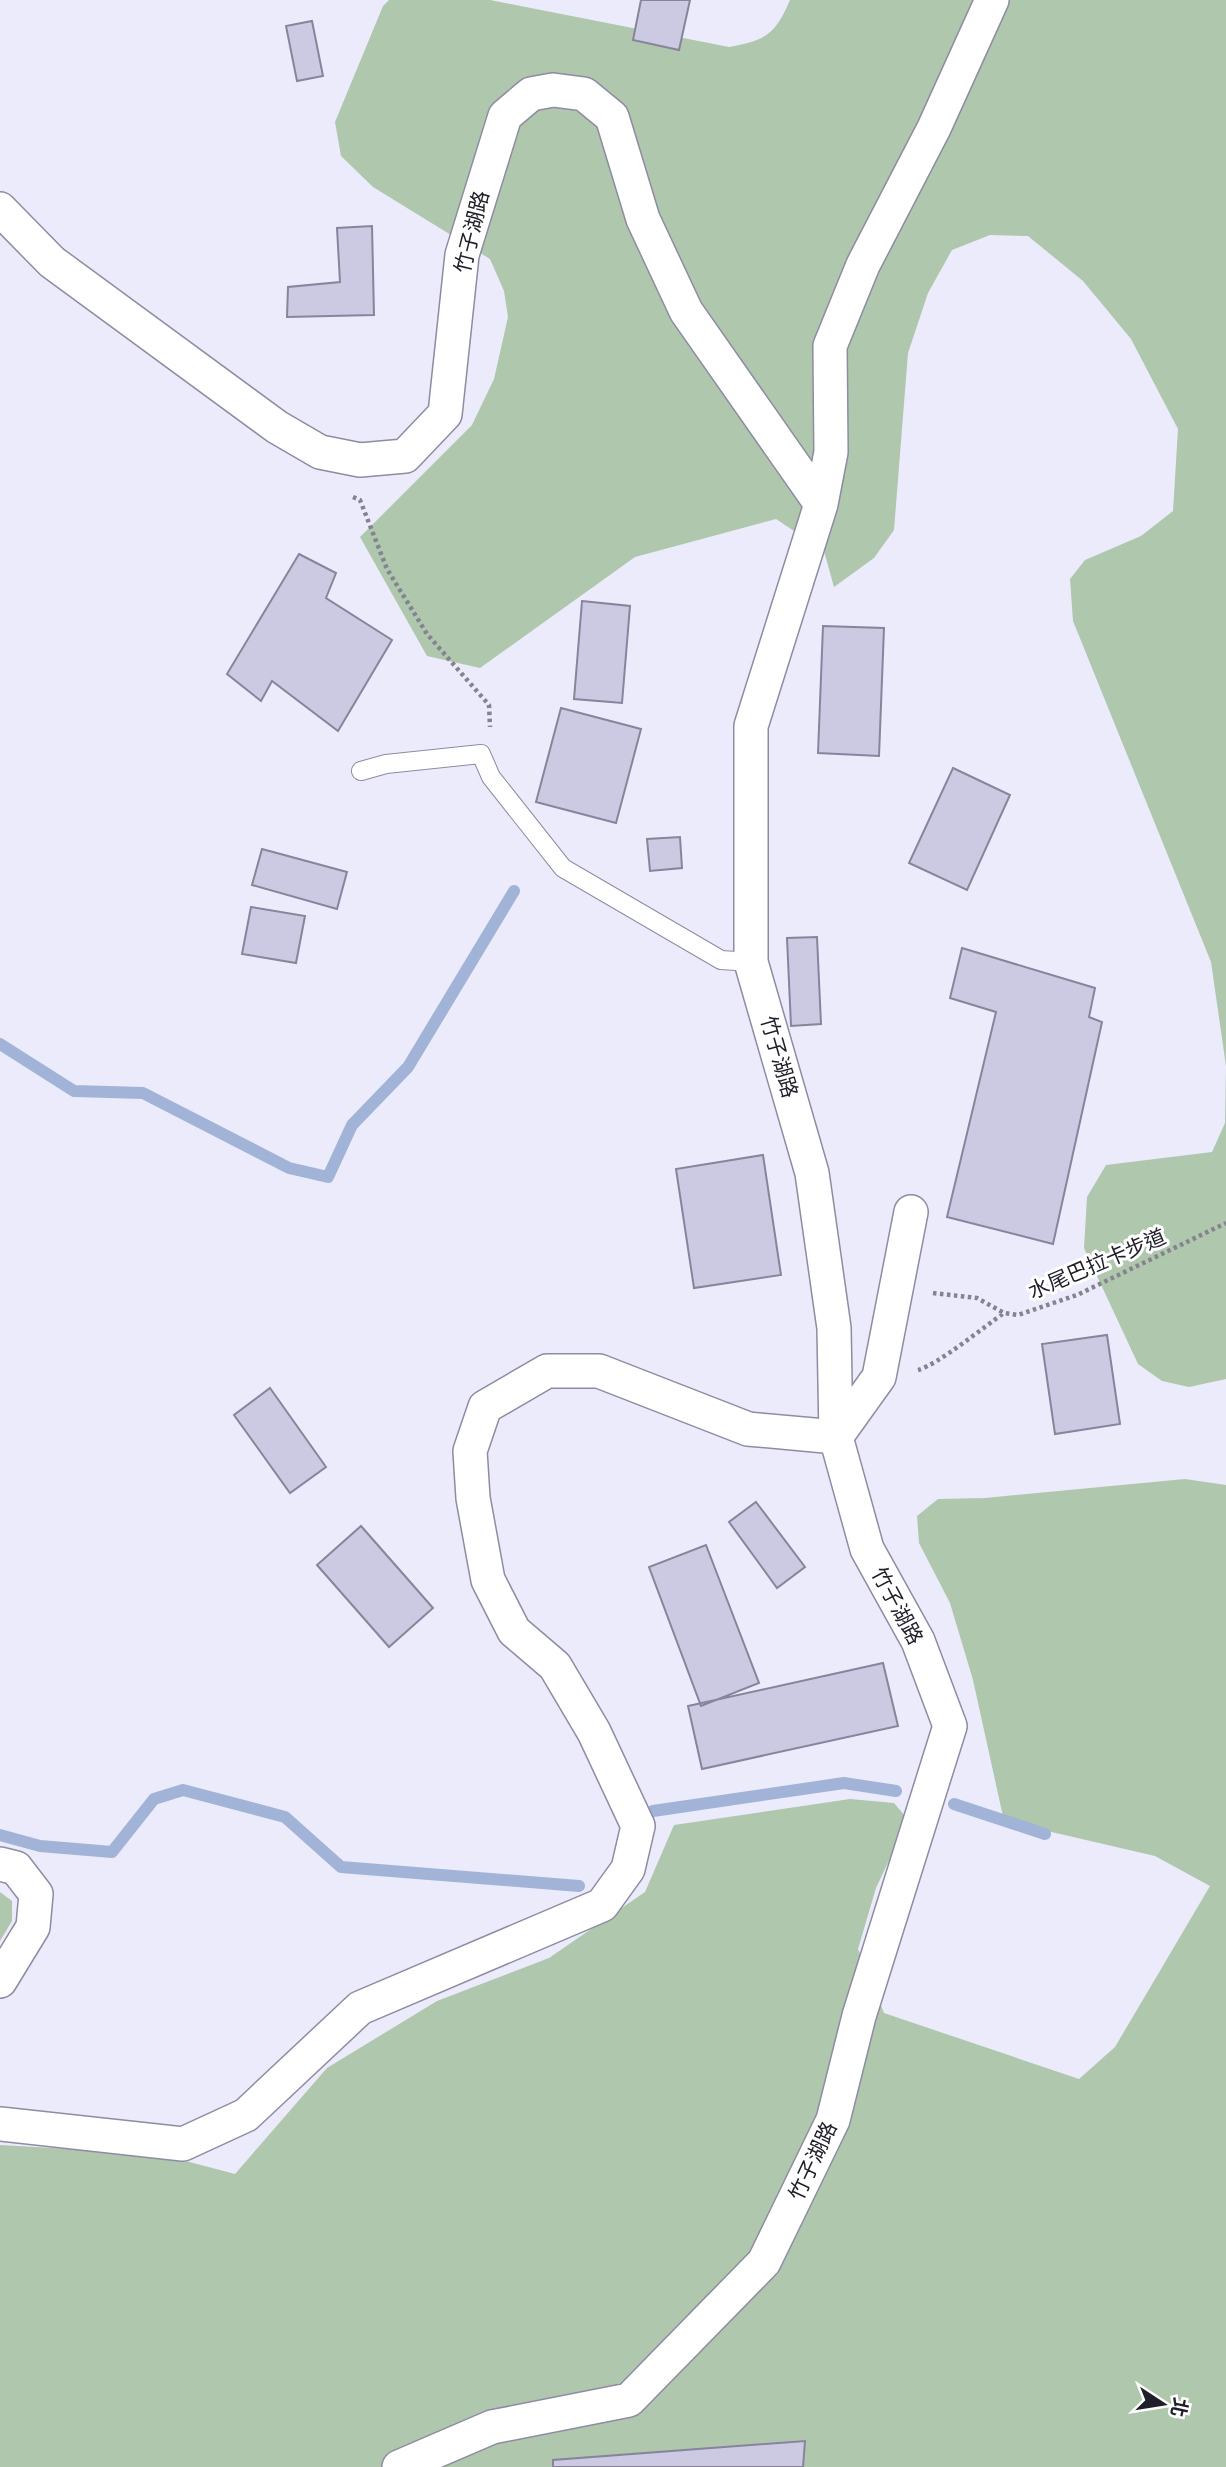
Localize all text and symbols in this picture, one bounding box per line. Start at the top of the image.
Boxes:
street label: 竹子湖路 [449,188,495,276]
street label: 竹子湖路 [755,1013,803,1101]
street label: 水尾巴拉卡步道 [1024,1223,1170,1305]
street label: 竹子湖路 [866,1563,928,1649]
street label: 竹子湖路 [783,2117,843,2205]
north arrow [1128,2369,1198,2439]
text: 北 [1166,2396,1192,2419]

